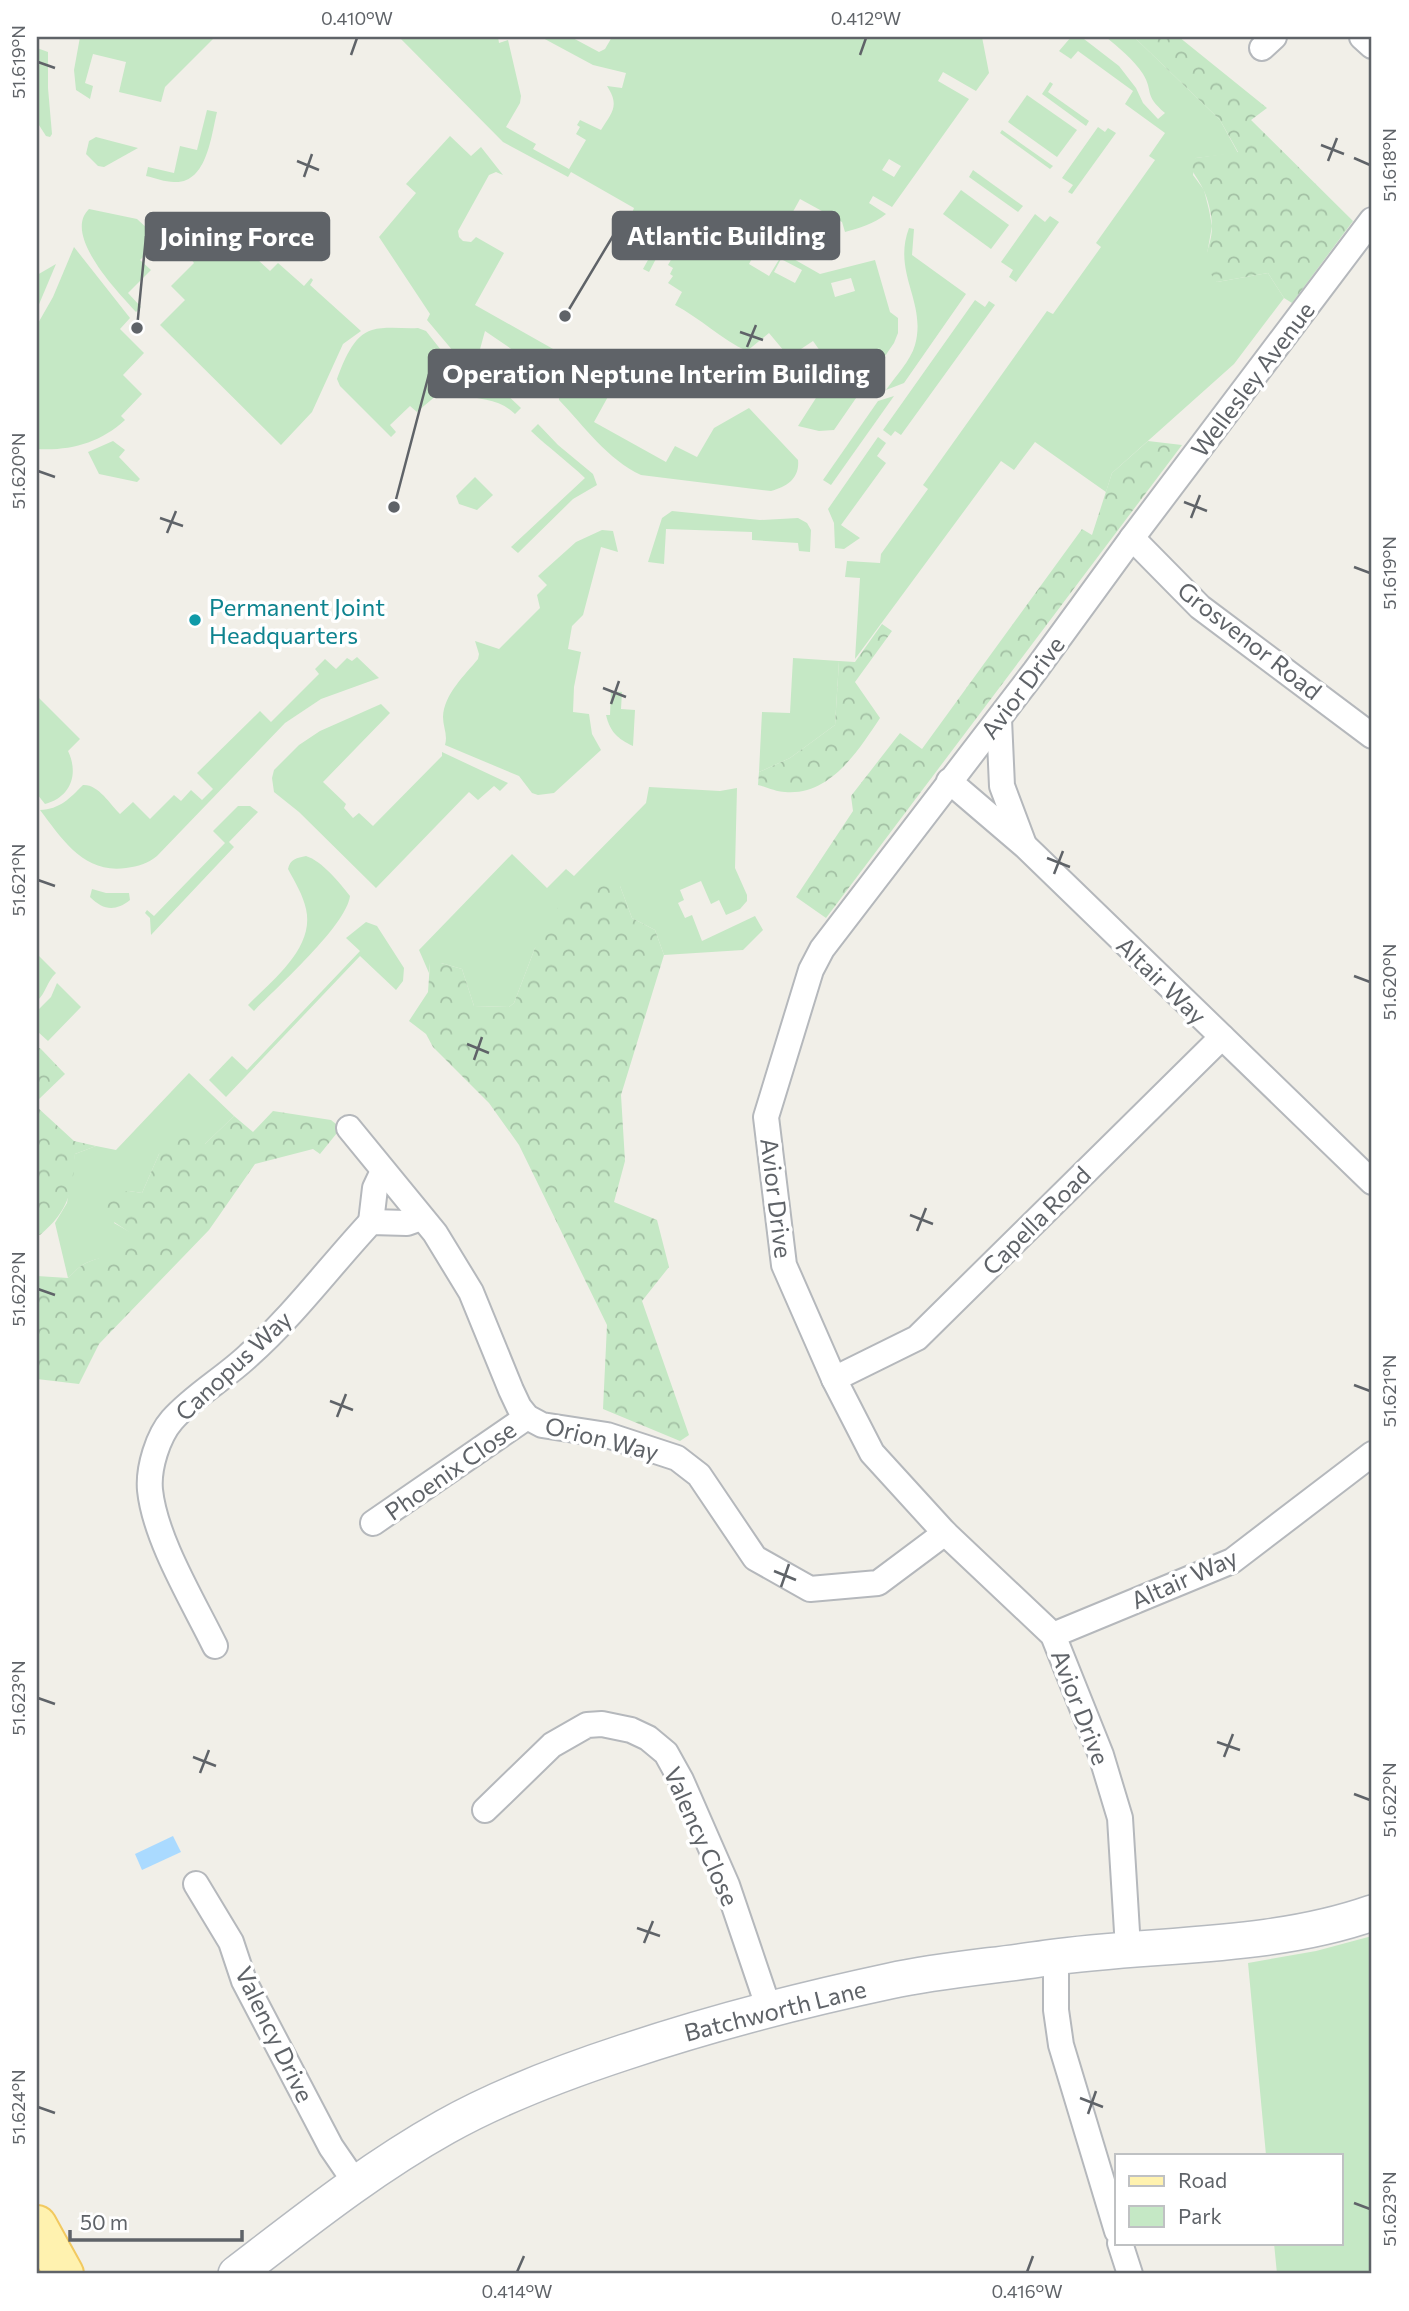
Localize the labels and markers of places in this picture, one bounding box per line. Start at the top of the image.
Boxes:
callout: Atlantic Building [613,212,839,259]
callout: Joining Force [146,213,329,260]
callout: Operation Neptune Interim Building [429,350,884,397]
place label: Permanent Joint Headquarters [209,592,385,649]
marker: Permanent Joint Headquarters [187,612,203,628]

